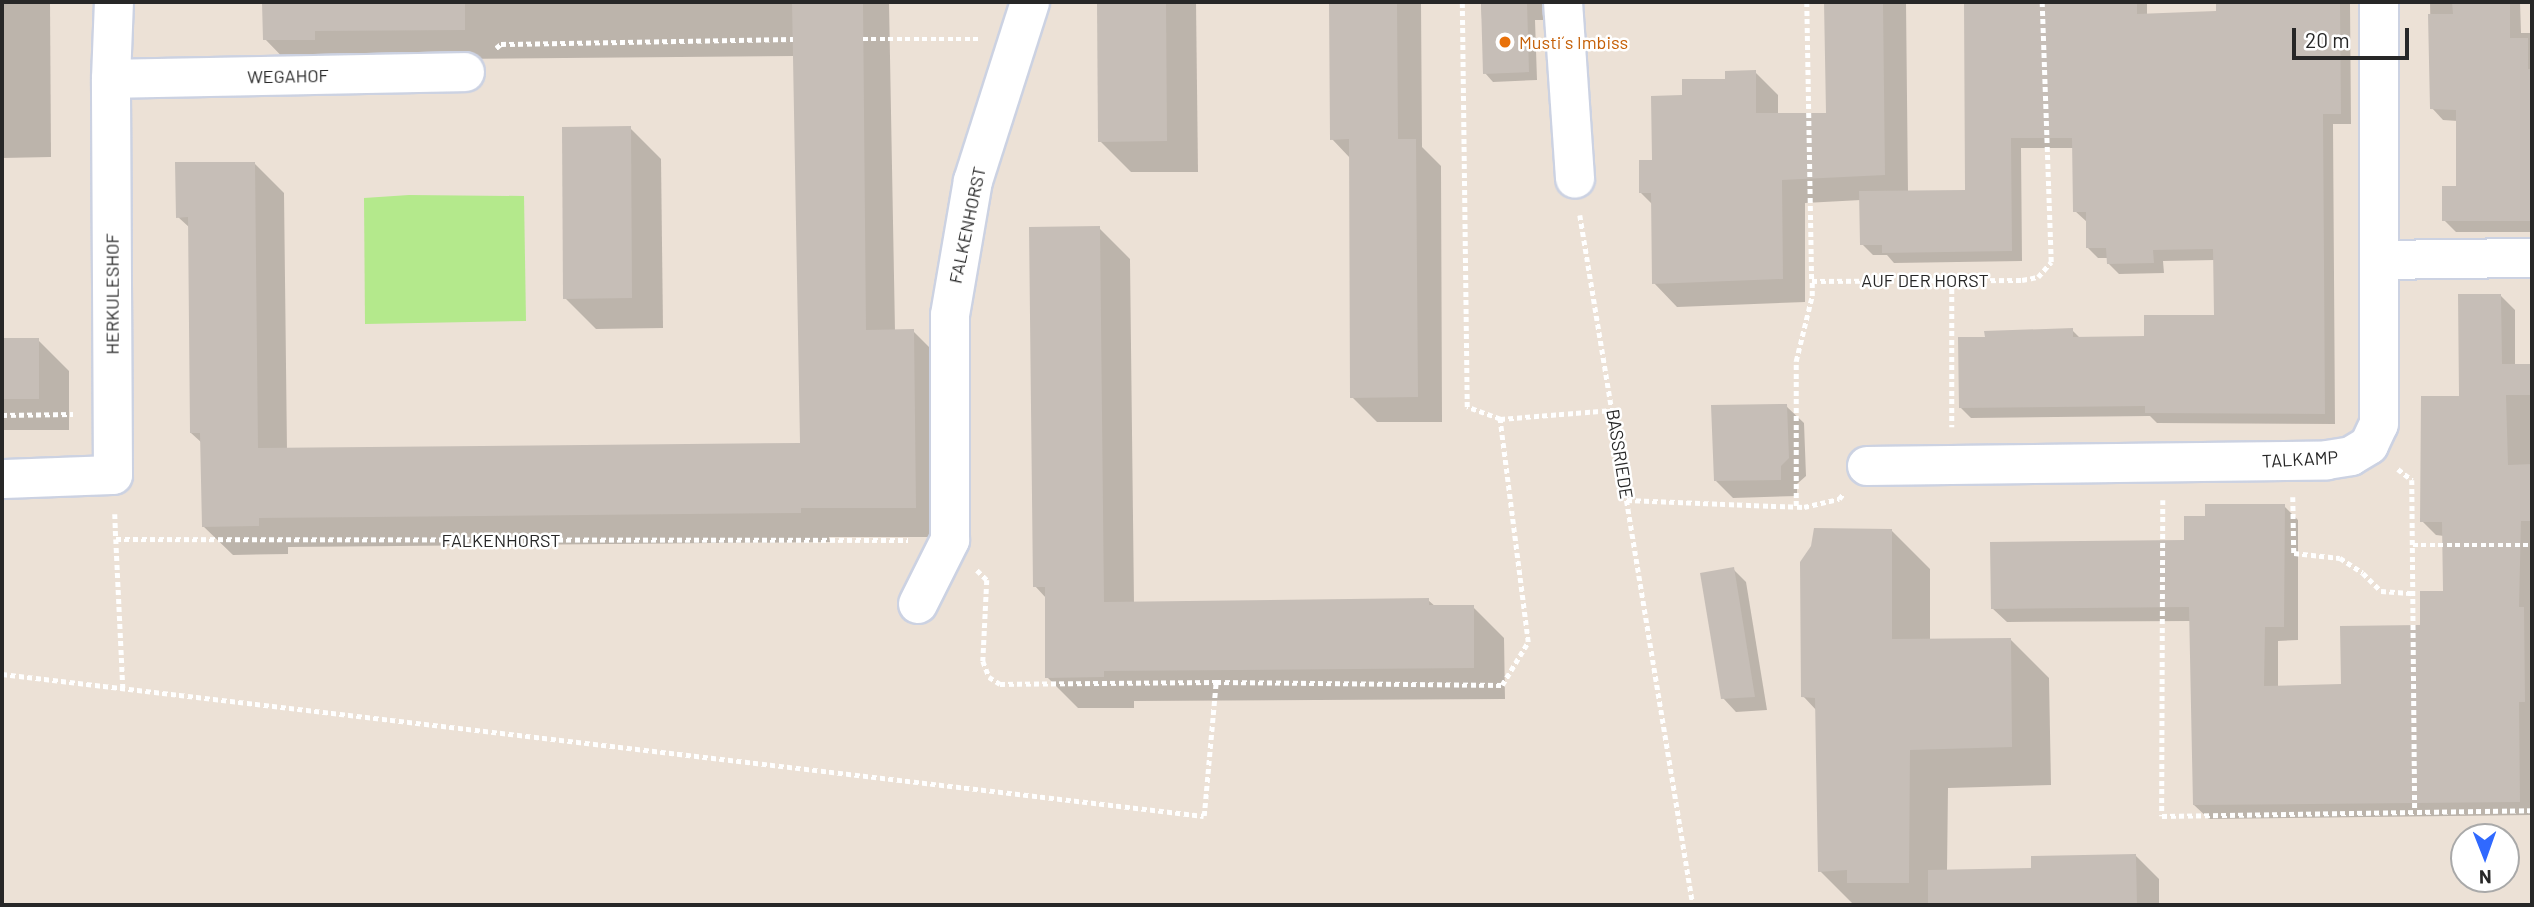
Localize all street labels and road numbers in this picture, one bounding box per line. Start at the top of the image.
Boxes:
street label: WEGAHOF [247,64,329,88]
street label: FALKENHORST [944,165,990,285]
street label: HERKULESHOF [101,233,123,355]
street label: AUF DER HORST [1861,269,1989,291]
street label: BASSRIEDE [1602,407,1638,501]
street label: TALKAMP [2261,446,2339,472]
street label: FALKENHORST [442,529,560,551]

